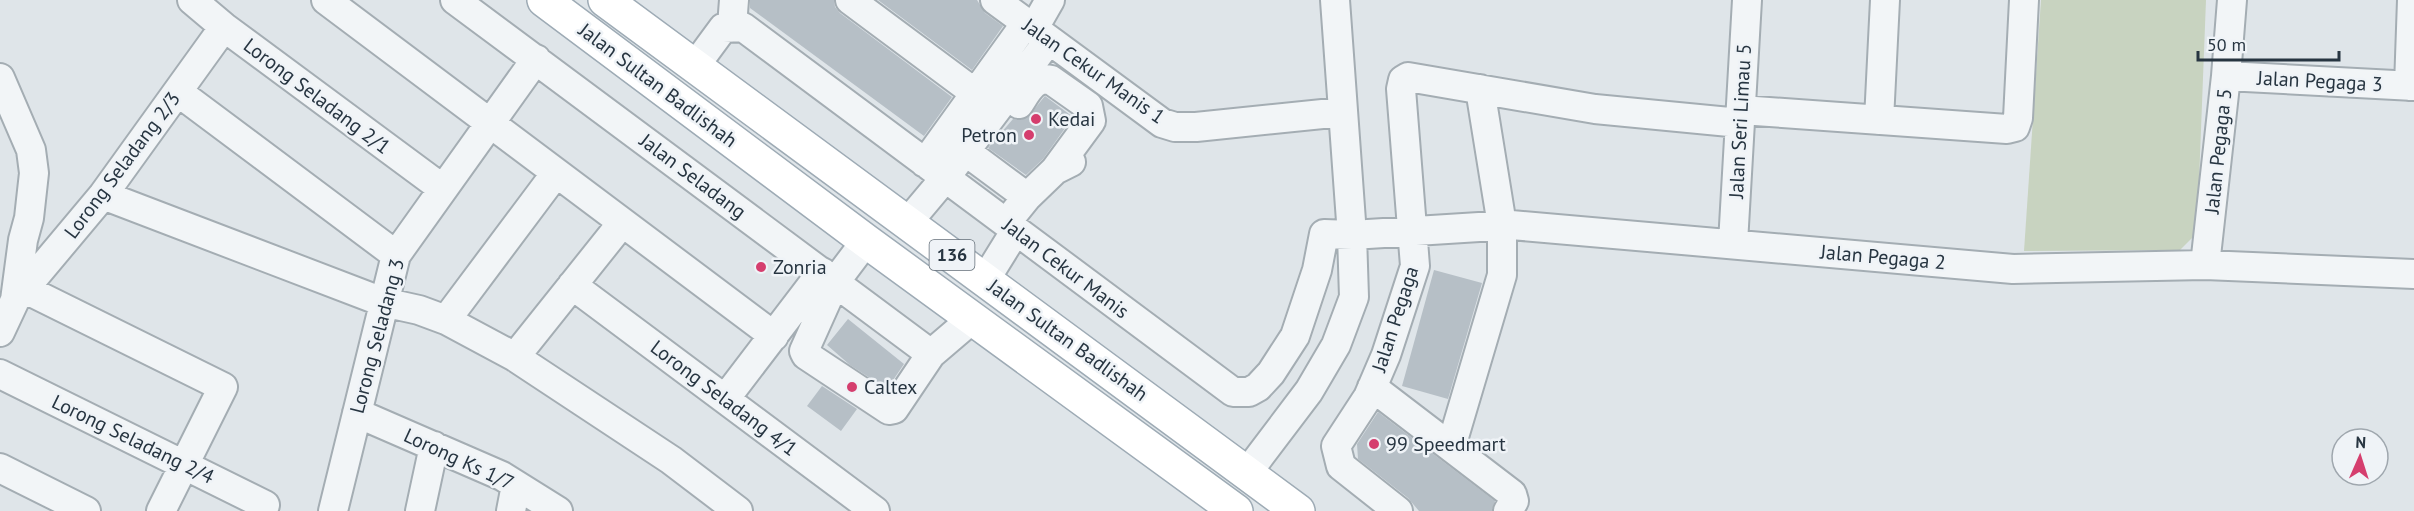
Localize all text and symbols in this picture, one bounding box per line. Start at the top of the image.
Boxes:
street label: Jalan Cekur Manis 1 [1017,12,1170,130]
street label: Jalan Sultan Badlishah [573,16,742,153]
scale bar [2198,24,2339,62]
street label: Lorong Seladang 2/1 [238,32,396,160]
text: 50 m [2207,33,2246,56]
street label: Jalan Seri Limau 5 [1723,43,1757,200]
street label: Jalan Pegaga 3 [2256,65,2383,97]
street label: Lorong Seladang 2/3 [58,86,186,244]
street label: Jalan Pegaga 5 [2198,87,2238,216]
place label: Kedai [1048,106,1095,132]
marker: Kedai [1029,112,1043,126]
place label: Petron [961,122,1017,148]
street label: Jalan Seladang [634,127,751,225]
marker: Petron [1022,128,1036,142]
street label: Jalan Cekur Manis [997,211,1134,324]
street label: Jalan Pegaga 2 [1818,238,1947,275]
road number: 136 [930,240,974,270]
place label: Zonria [773,254,827,280]
street label: Lorong Seladang 3 [344,256,410,416]
marker: Zonria [754,260,768,274]
street label: Jalan Pegaga [1365,263,1424,376]
street label: Jalan Sultan Badlishah [982,273,1153,407]
street label: Lorong Seladang 4/1 [645,334,803,462]
place label: Caltex [864,374,917,400]
marker: Caltex [845,380,859,394]
street label: Lorong Seladang 2/4 [48,388,219,490]
street label: Lorong Ks 1/7 [400,422,518,496]
north arrow [2330,427,2390,487]
place label: 99 Speedmart [1386,431,1506,457]
text: N [2355,432,2367,452]
marker: 99 Speedmart [1367,437,1381,451]

